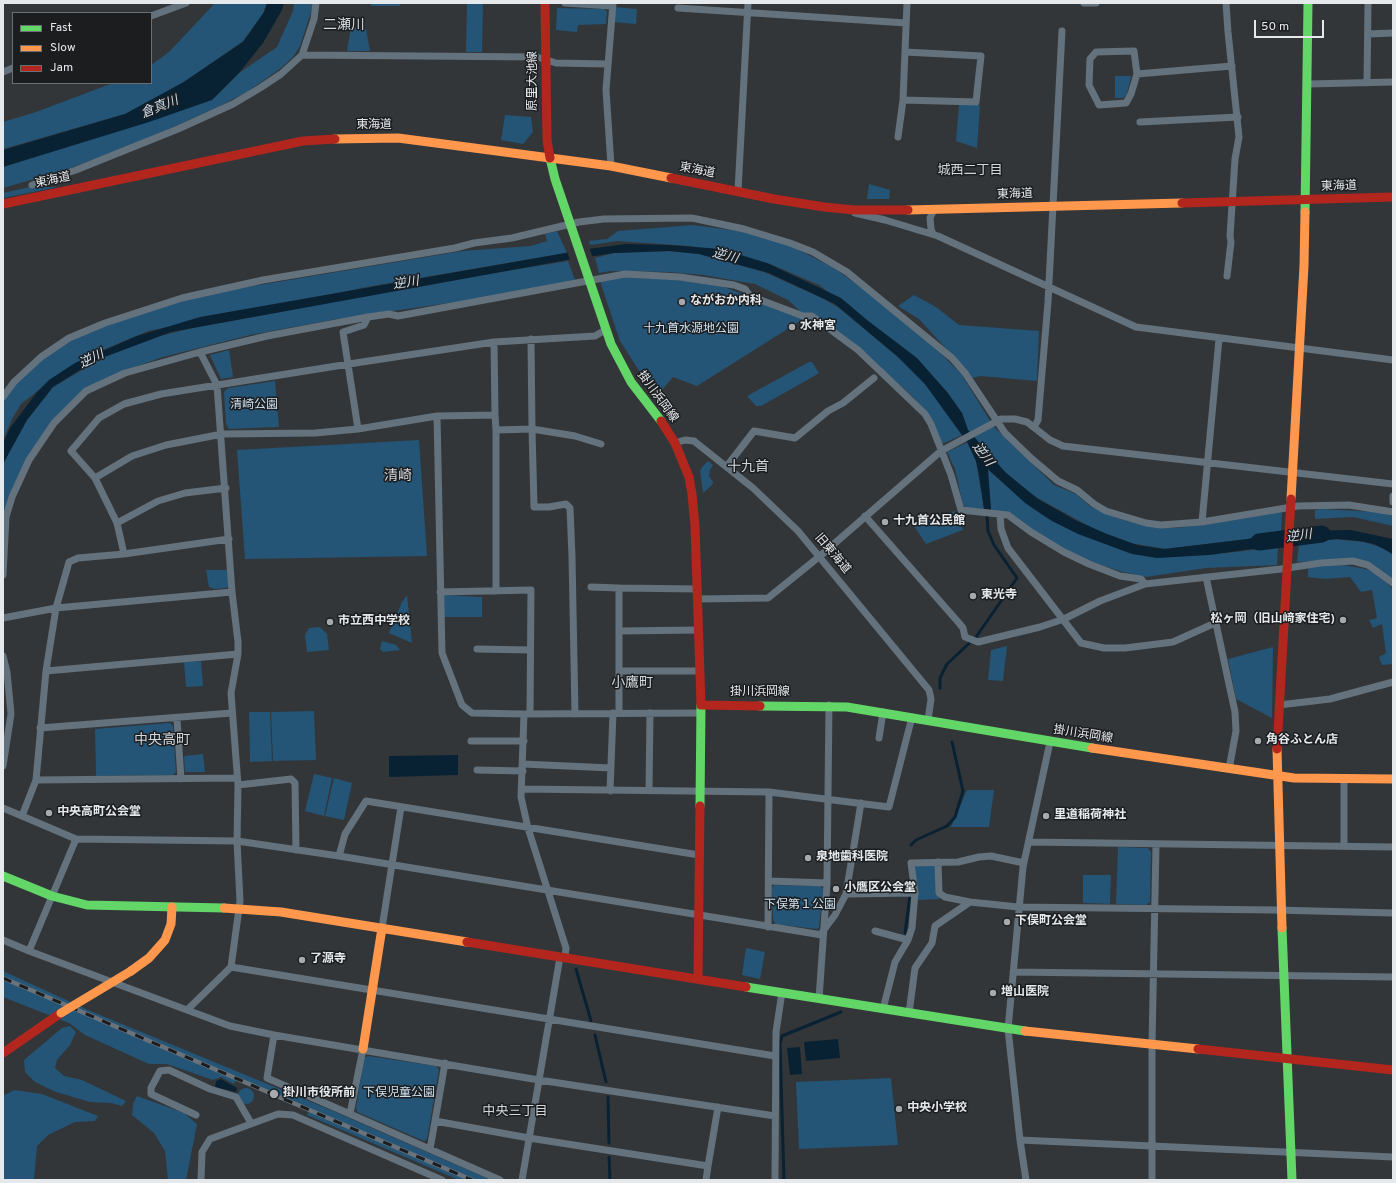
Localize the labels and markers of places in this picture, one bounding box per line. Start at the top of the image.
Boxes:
place label: ながおか内科 [690,295,762,309]
marker: ながおか内科 [677,297,687,307]
place label: 水神宮 [800,320,836,334]
marker: 水神宮 [787,322,797,332]
place label: 十九首公民館 [893,515,965,529]
marker: 十九首公民館 [880,517,890,527]
place label: 東光寺 [981,589,1017,603]
marker: 東光寺 [968,591,978,601]
place label: 松ヶ岡（旧山﨑家住宅) [1211,613,1335,627]
place label: 市立西中学校 [338,615,410,629]
marker: 松ヶ岡（旧山﨑家住宅) [1338,615,1348,625]
marker: 市立西中学校 [325,617,335,627]
place label: 角谷ふとん店 [1266,734,1338,748]
marker: 角谷ふとん店 [1253,736,1263,746]
place label: 中央高町公会堂 [57,806,141,820]
marker: 中央高町公会堂 [44,808,54,818]
place label: 里道稲荷神社 [1054,809,1126,823]
marker: 里道稲荷神社 [1041,811,1051,821]
place label: 泉地歯科医院 [816,851,888,865]
marker: 泉地歯科医院 [803,853,813,863]
place label: 小鷹区公会堂 [844,882,916,896]
marker: 小鷹区公会堂 [831,884,841,894]
place label: 下俣町公会堂 [1015,915,1087,929]
marker: 下俣町公会堂 [1002,917,1012,927]
place label: 了源寺 [310,953,346,967]
marker: 了源寺 [297,955,307,965]
place label: 増山医院 [1001,986,1049,1000]
marker: 増山医院 [988,988,998,998]
place label: 掛川市役所前 [283,1087,355,1101]
marker: 掛川市役所前 [268,1088,280,1100]
place label: 中央小学校 [907,1102,967,1116]
marker: 中央小学校 [894,1104,904,1114]

